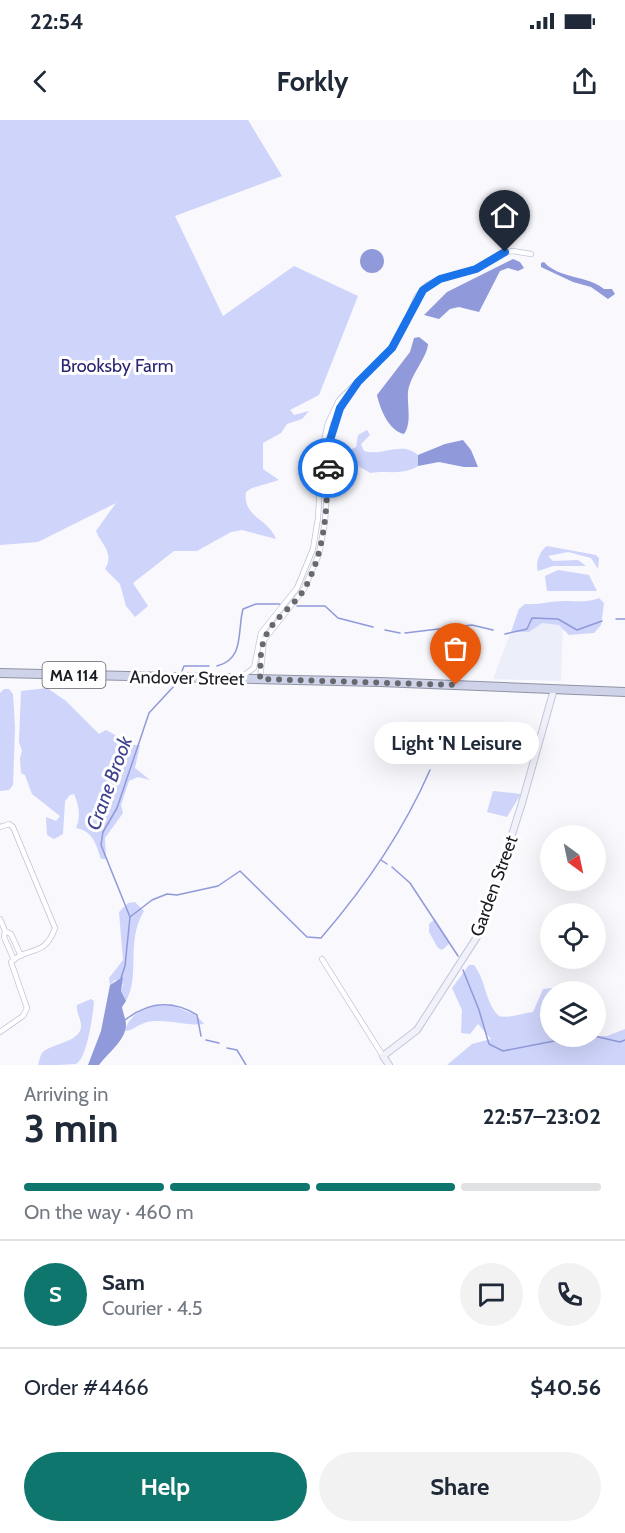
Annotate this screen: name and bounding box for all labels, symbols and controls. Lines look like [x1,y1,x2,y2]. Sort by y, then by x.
text: 22:54 [30,8,84,35]
icon: back [24,65,57,98]
text: Forkly [276,65,349,98]
icon: share [568,65,601,98]
pin [479,190,530,252]
icon: home [488,199,521,232]
park label: Brooksby Farm [61,355,173,377]
courier [298,438,358,498]
icon: car [312,452,345,485]
pin [430,623,481,685]
icon: bag [439,632,472,665]
road number: MA 114 [42,662,106,688]
street label: Andover Street [129,666,245,690]
callout: Light 'N Leisure [374,721,538,763]
text: Light 'N Leisure [391,731,522,755]
water label: Crane Brook [81,732,138,833]
north arrow [540,825,606,891]
map controls [540,825,606,1047]
street label: Garden Street [466,833,522,939]
button: locate [540,903,606,969]
button: layers [540,981,606,1047]
text: Arriving in [24,1082,108,1106]
text: 22:57–23:02 [483,1103,601,1130]
text: 3 min [24,1104,119,1152]
text: On the way · 460 m [24,1200,194,1224]
button: chat [460,1263,523,1326]
button: phone [538,1263,601,1326]
text: Sam [102,1269,145,1296]
text: S [49,1281,62,1308]
text: Courier · 4.5 [102,1296,203,1320]
text: Order #4466 [24,1374,149,1401]
text: $40.56 [530,1374,601,1401]
button: Help [24,1452,307,1521]
button: Share [319,1452,601,1521]

